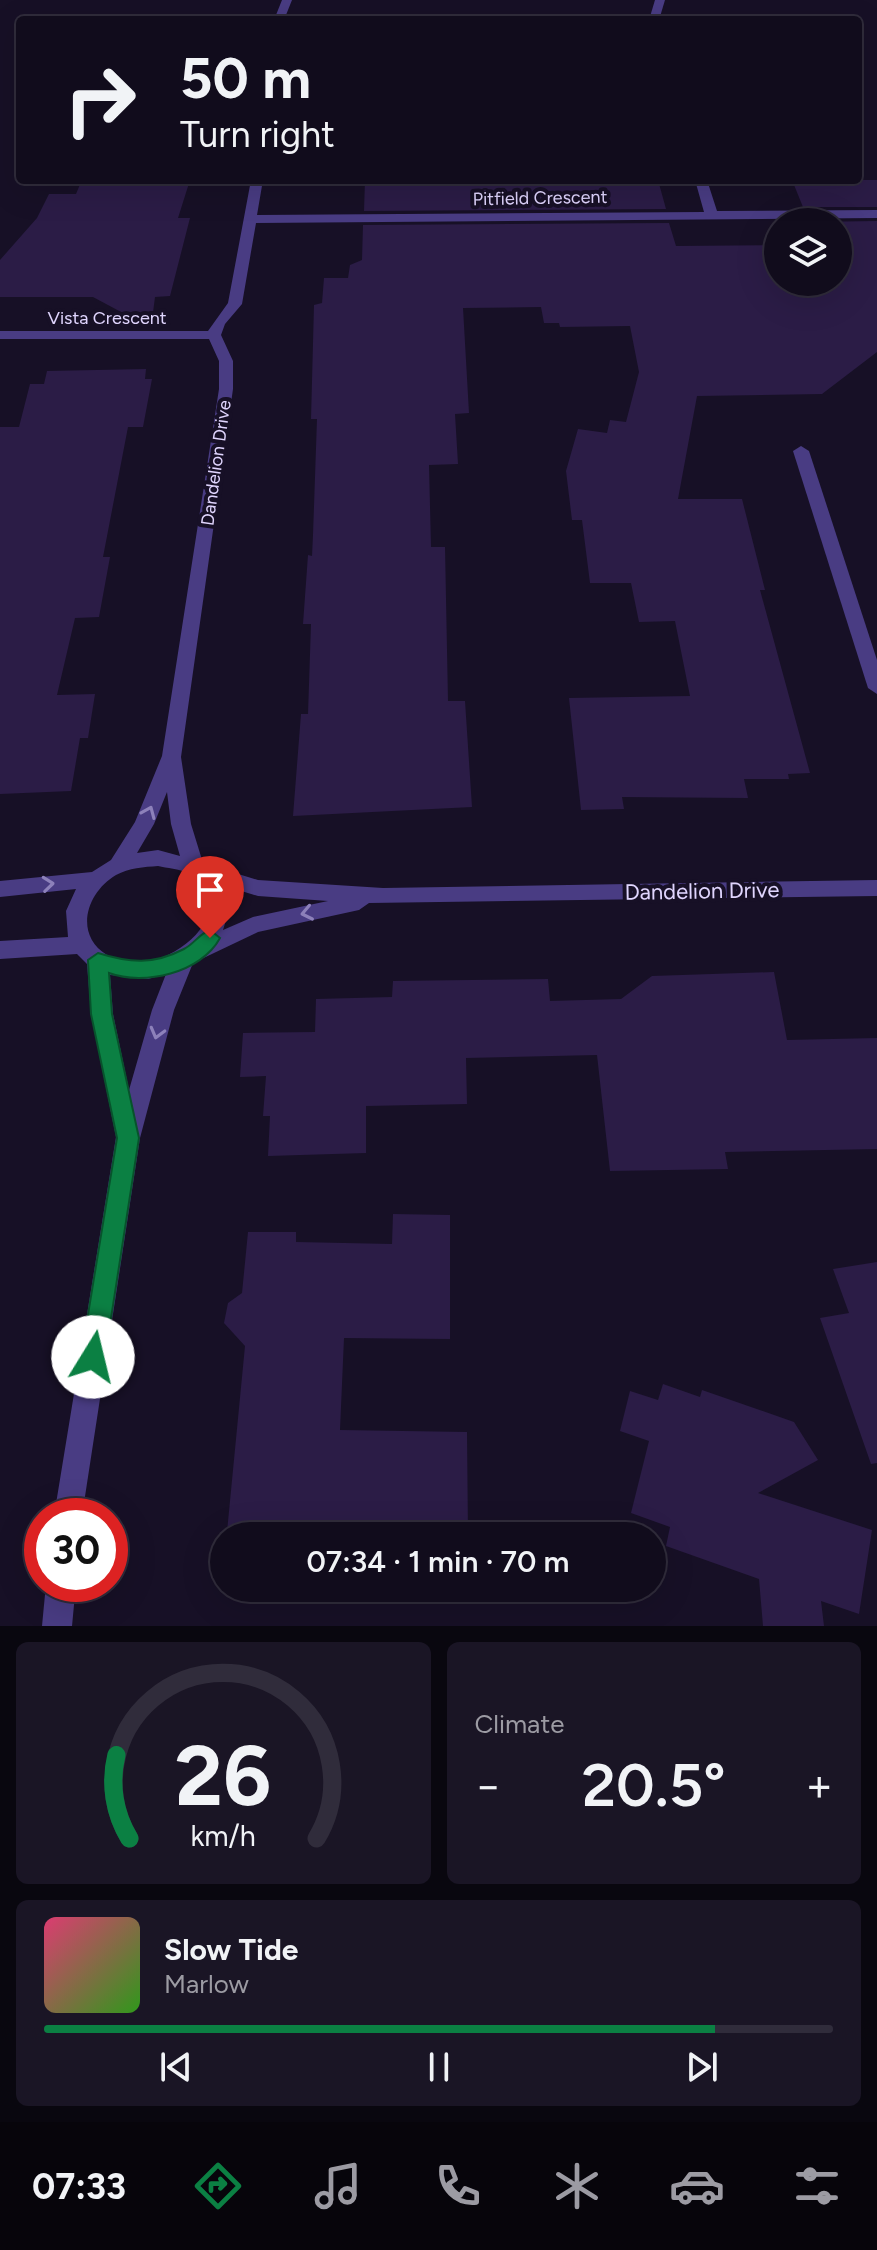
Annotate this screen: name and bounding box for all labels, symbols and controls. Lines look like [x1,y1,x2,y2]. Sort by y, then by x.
text: 50 m [180,45,311,112]
icon: right [48,48,152,152]
text: Turn right [180,113,335,156]
street label: Pitfield Crescent [472,186,608,210]
map controls [764,208,852,296]
button: layers [764,208,852,296]
street label: Vista Crescent [47,307,167,329]
street label: Dandelion Drive [196,399,236,527]
one-way arrow [140,806,156,820]
pin [176,856,244,938]
icon: arrive [188,868,232,912]
one-way arrow [42,876,55,893]
street label: Dandelion Drive [624,876,780,906]
one-way arrow [300,904,314,921]
one-way arrow [150,1026,166,1040]
position arrow [51,1315,135,1399]
speed limit sign: 30 [24,1498,128,1602]
text: 07:34 · 1 min · 70 m [306,1543,570,1580]
text: Climate [475,1708,564,1740]
text: 26 [175,1726,271,1826]
text: 20.5° [582,1749,726,1821]
text: − [475,1759,502,1812]
text: + [806,1759,833,1812]
text: km/h [191,1819,256,1853]
text: Slow Tide [164,1931,298,1968]
text: Marlow [164,1968,249,2000]
icon: previous [154,2045,198,2089]
icon: pause [417,2045,461,2089]
icon: next [680,2045,724,2089]
icon: directions [190,2158,246,2214]
icon: music [310,2158,366,2214]
icon: phone [430,2158,486,2214]
icon: climate [549,2158,605,2214]
icon: car [669,2158,725,2214]
icon: filters [789,2158,845,2214]
text: 07:33 [32,2165,126,2208]

